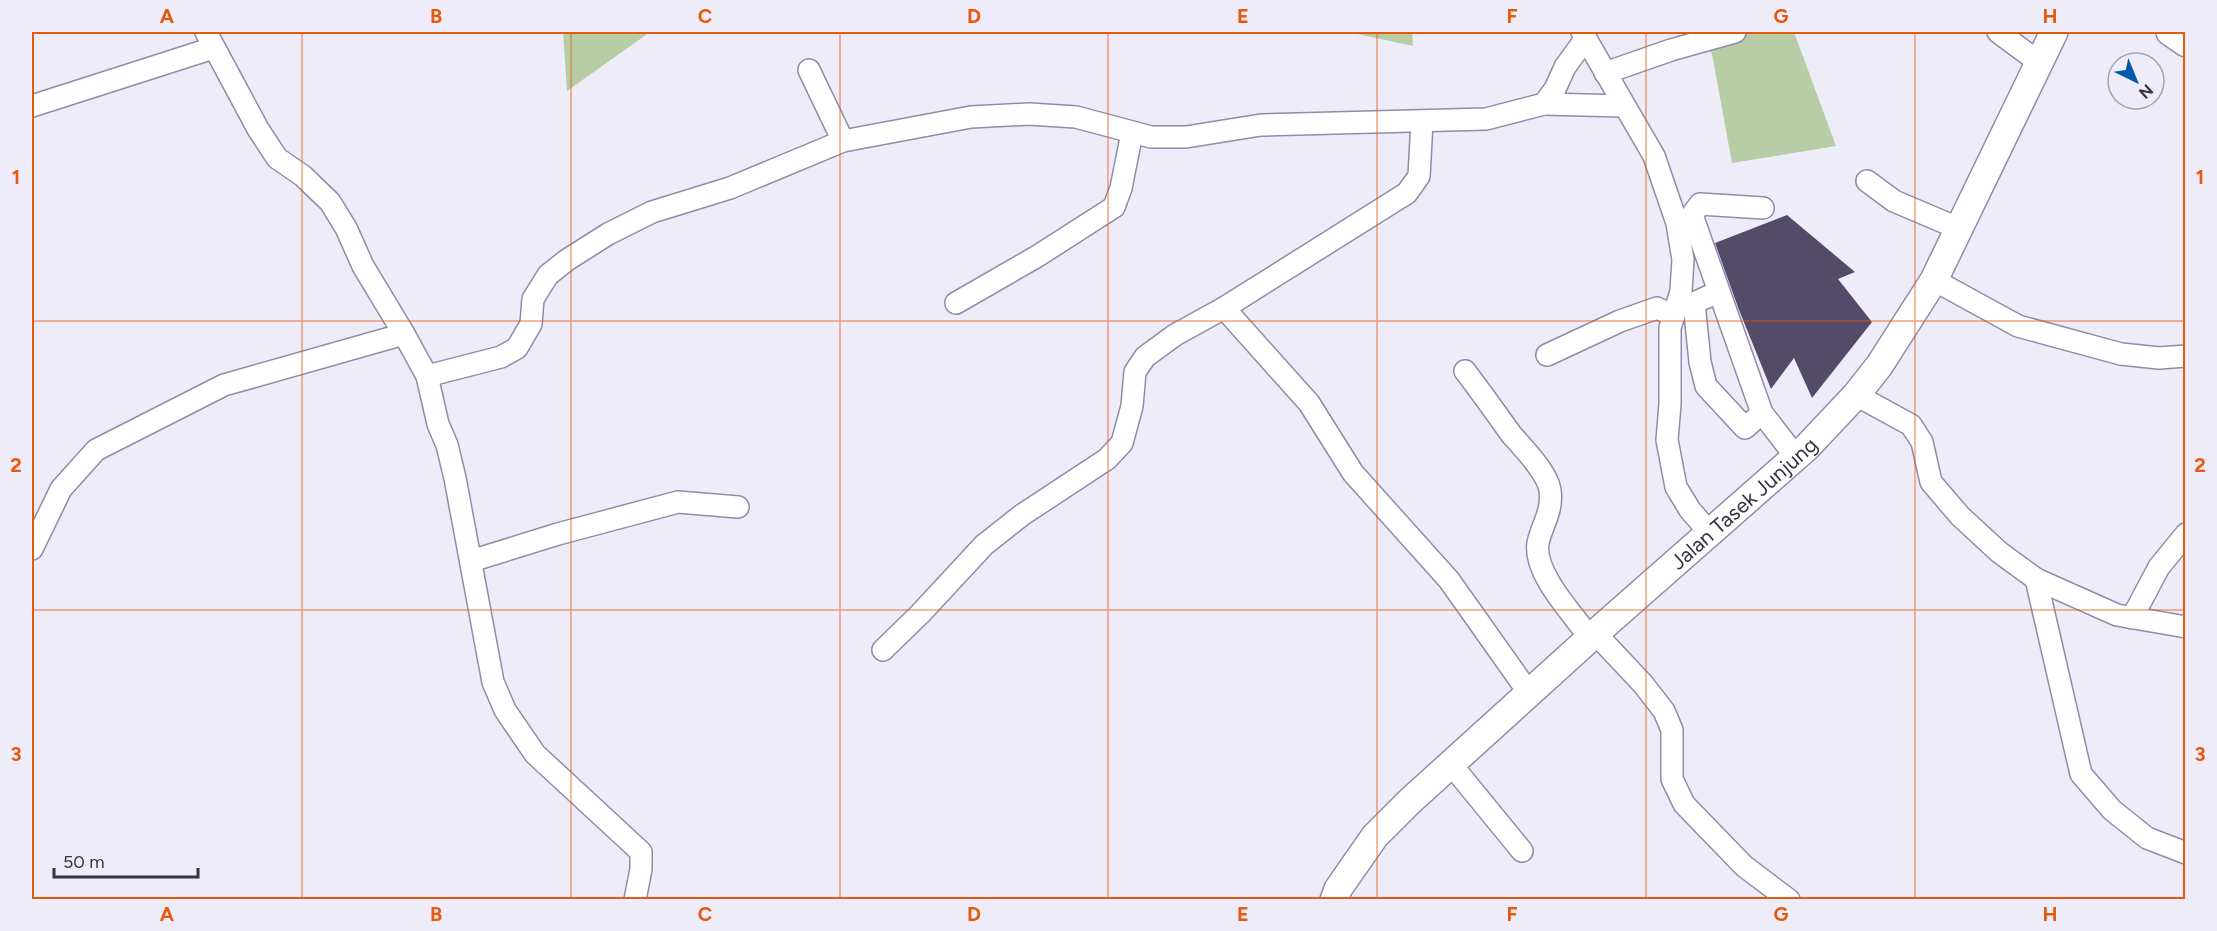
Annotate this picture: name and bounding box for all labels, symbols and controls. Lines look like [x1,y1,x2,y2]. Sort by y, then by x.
text: A [160,4,175,28]
text: B [430,4,442,28]
text: C [698,4,712,28]
text: D [967,4,981,28]
text: E [1237,4,1249,28]
text: F [1506,4,1518,28]
text: G [1774,4,1789,28]
text: H [2043,4,2058,28]
north arrow [2106,51,2166,111]
text: N [2135,80,2157,103]
text: 1 [12,165,20,189]
text: 1 [2196,165,2204,189]
street label: Jalan Tasek Junjung [1665,432,1822,574]
text: 2 [10,453,22,477]
text: 2 [2194,453,2206,477]
text: 3 [10,742,22,766]
text: 3 [2194,742,2206,766]
scale bar [54,841,198,879]
text: 50 m [63,851,105,873]
text: A [160,902,175,926]
text: B [430,902,442,926]
text: C [698,902,712,926]
text: D [967,902,981,926]
text: E [1237,902,1249,926]
text: F [1506,902,1518,926]
text: G [1774,902,1789,926]
text: H [2043,902,2058,926]

